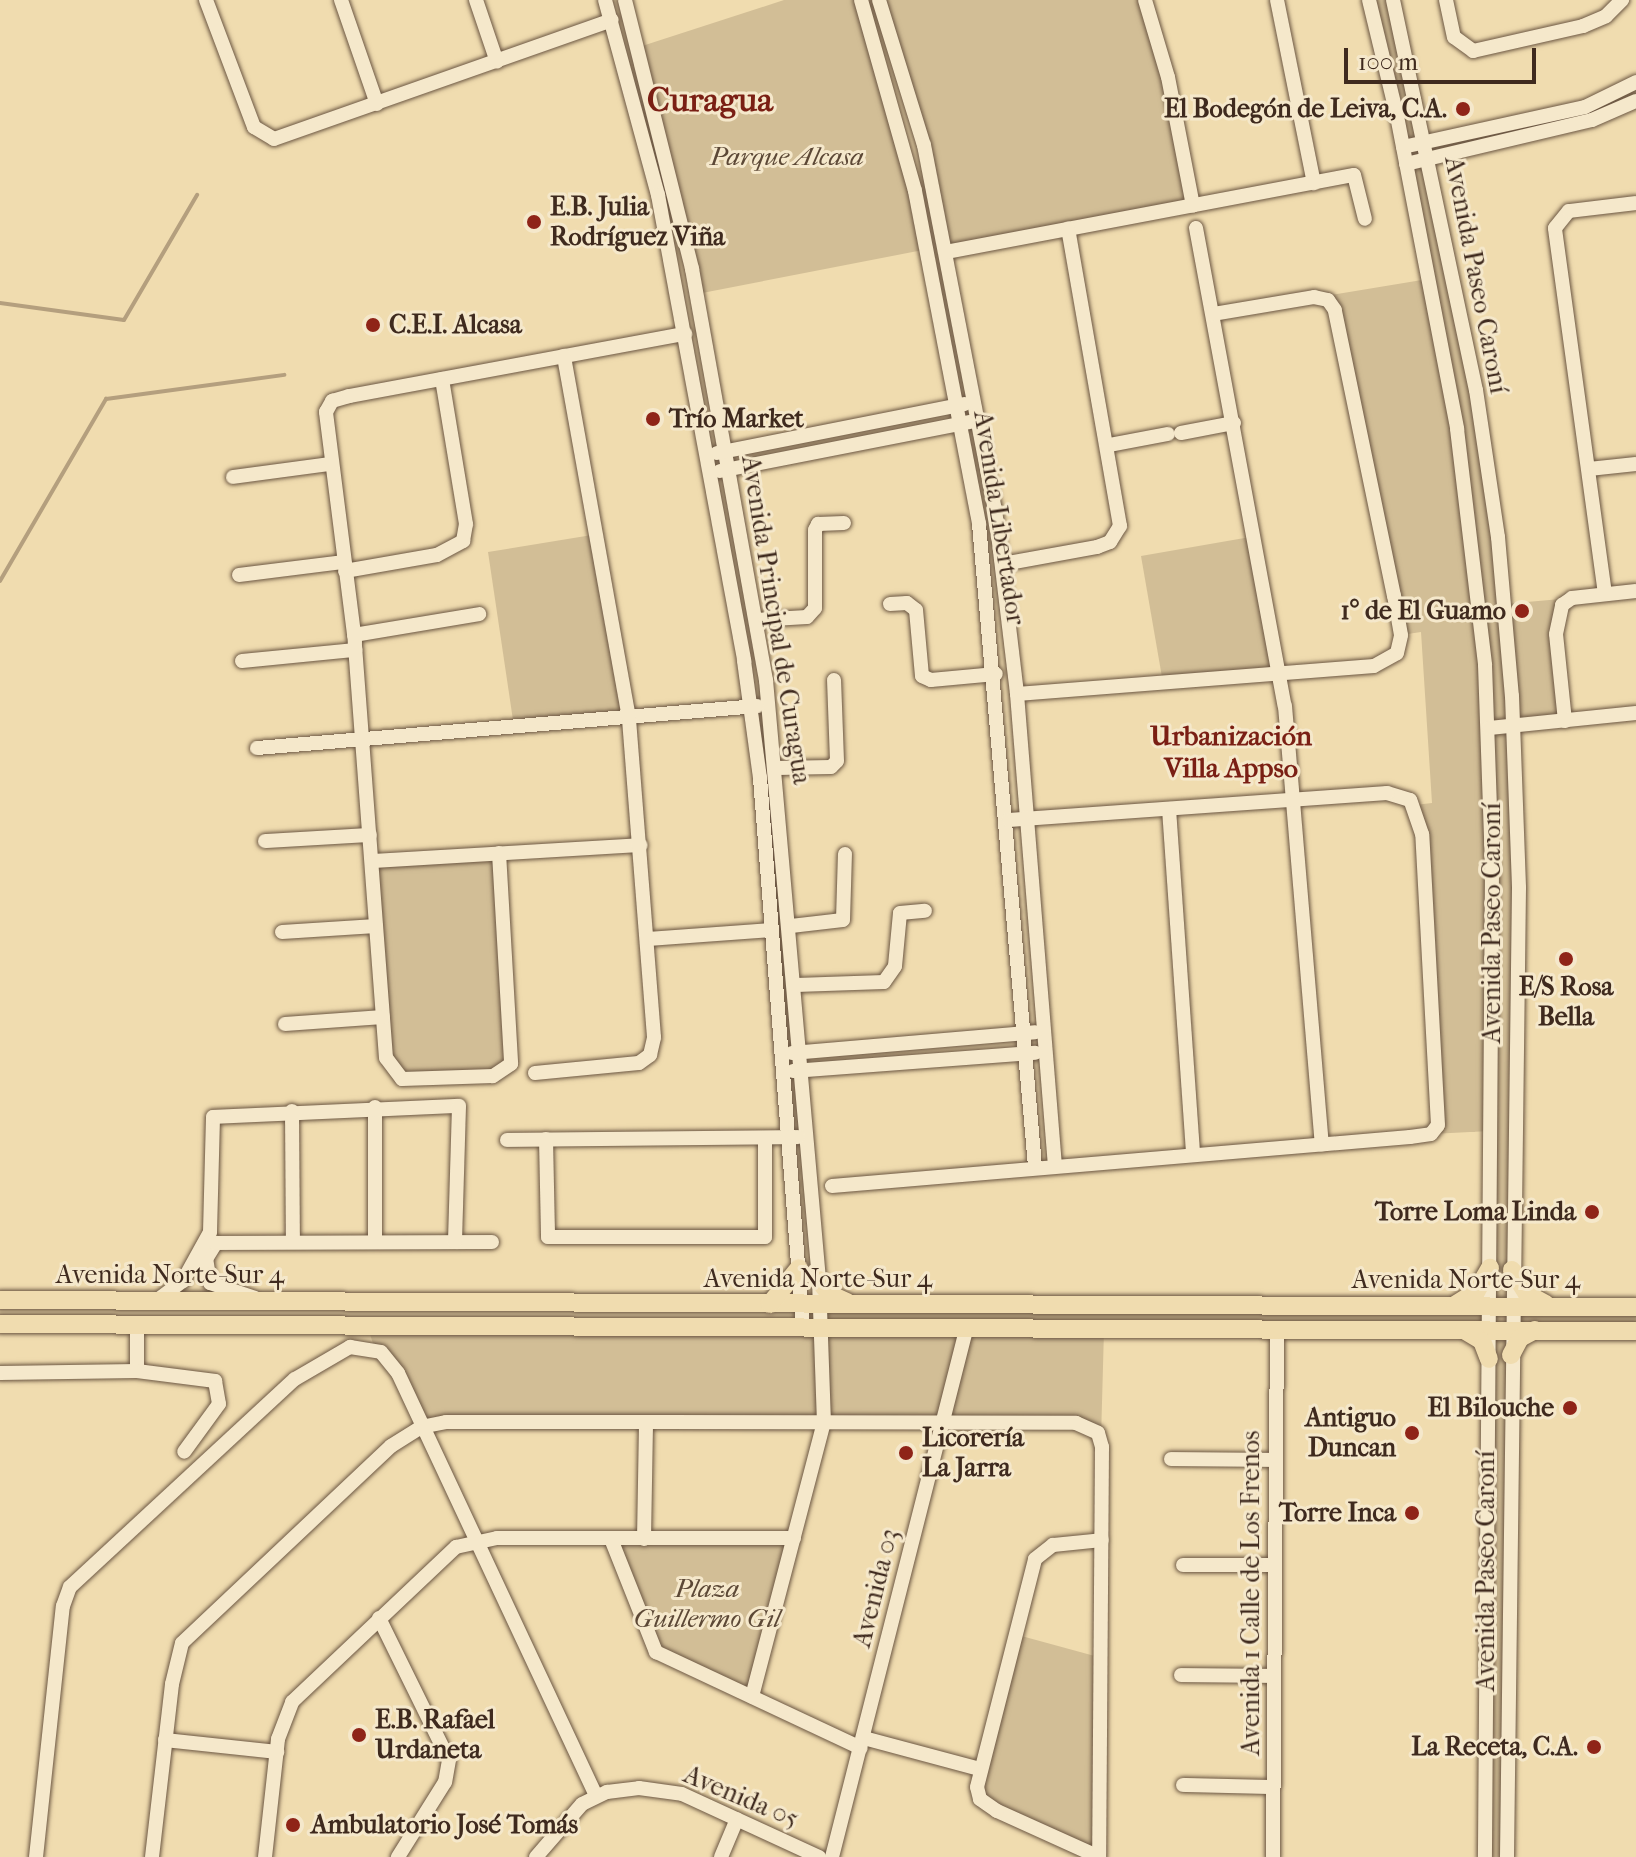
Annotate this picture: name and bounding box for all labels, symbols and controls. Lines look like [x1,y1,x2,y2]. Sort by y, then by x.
scale bar [1348,32,1540,82]
text: 100 m [1358,48,1418,76]
district label: Curagua [647,81,773,121]
place label: El Bodegón de Leiva, C.A. [1164,93,1447,125]
marker: El Bodegón de Leiva, C.A. [1454,100,1472,118]
park label: Parque Alcasa [710,141,864,173]
street label: Avenida Paseo Caroní [1438,154,1514,396]
place label: E.B. Julia Rodríguez Viña [550,191,725,252]
marker: E.B. Julia Rodríguez Viña [525,213,543,231]
place label: C.E.I. Alcasa [389,309,522,341]
marker: C.E.I. Alcasa [364,316,382,334]
place label: Trío Market [669,403,804,435]
street label: Avenida Libertador [967,409,1031,627]
marker: Trío Market [644,410,662,428]
street label: Avenida Principal de Curagua [735,453,817,787]
place label: 1° de El Guamo [1341,595,1506,627]
marker: 1° de El Guamo [1513,602,1531,620]
district label: Urbanización Villa Appso [1150,719,1312,785]
street label: Avenida Paseo Caroní [1476,803,1508,1043]
marker: E/S Rosa Bella [1557,950,1575,968]
place label: E/S Rosa Bella [1519,971,1613,1032]
place label: Torre Loma Linda [1375,1196,1576,1228]
marker: Torre Loma Linda [1583,1203,1601,1221]
street label: Avenida Norte-Sur 4 [56,1259,284,1291]
street label: Avenida Norte-Sur 4 [704,1263,932,1295]
street label: Avenida Norte-Sur 4 [1352,1264,1580,1296]
place label: El Bilouche [1428,1392,1554,1424]
marker: El Bilouche [1561,1399,1579,1417]
place label: Antiguo Duncan [1305,1402,1396,1464]
place label: Licorería La Jarra [922,1422,1024,1484]
marker: Antiguo Duncan [1403,1424,1421,1442]
street label: Avenida 1 Calle de Los Frenos [1235,1430,1267,1756]
marker: Licorería La Jarra [897,1444,915,1462]
street label: Avenida Paseo Caroní [1470,1451,1502,1691]
place label: Torre Inca [1279,1497,1396,1529]
marker: Torre Inca [1403,1504,1421,1522]
street label: Avenida 03 [846,1526,906,1650]
park label: Plaza Guillermo Gil [634,1573,780,1634]
place label: E.B. Rafael Urdaneta [375,1704,495,1766]
marker: E.B. Rafael Urdaneta [350,1726,368,1744]
place label: La Receta, C.A. [1411,1731,1578,1763]
marker: La Receta, C.A. [1585,1738,1603,1756]
street label: Avenida 05 [679,1759,803,1835]
place label: Ambulatorio José Tomás [311,1809,578,1841]
marker: Ambulatorio José Tomás [282,1814,304,1836]

